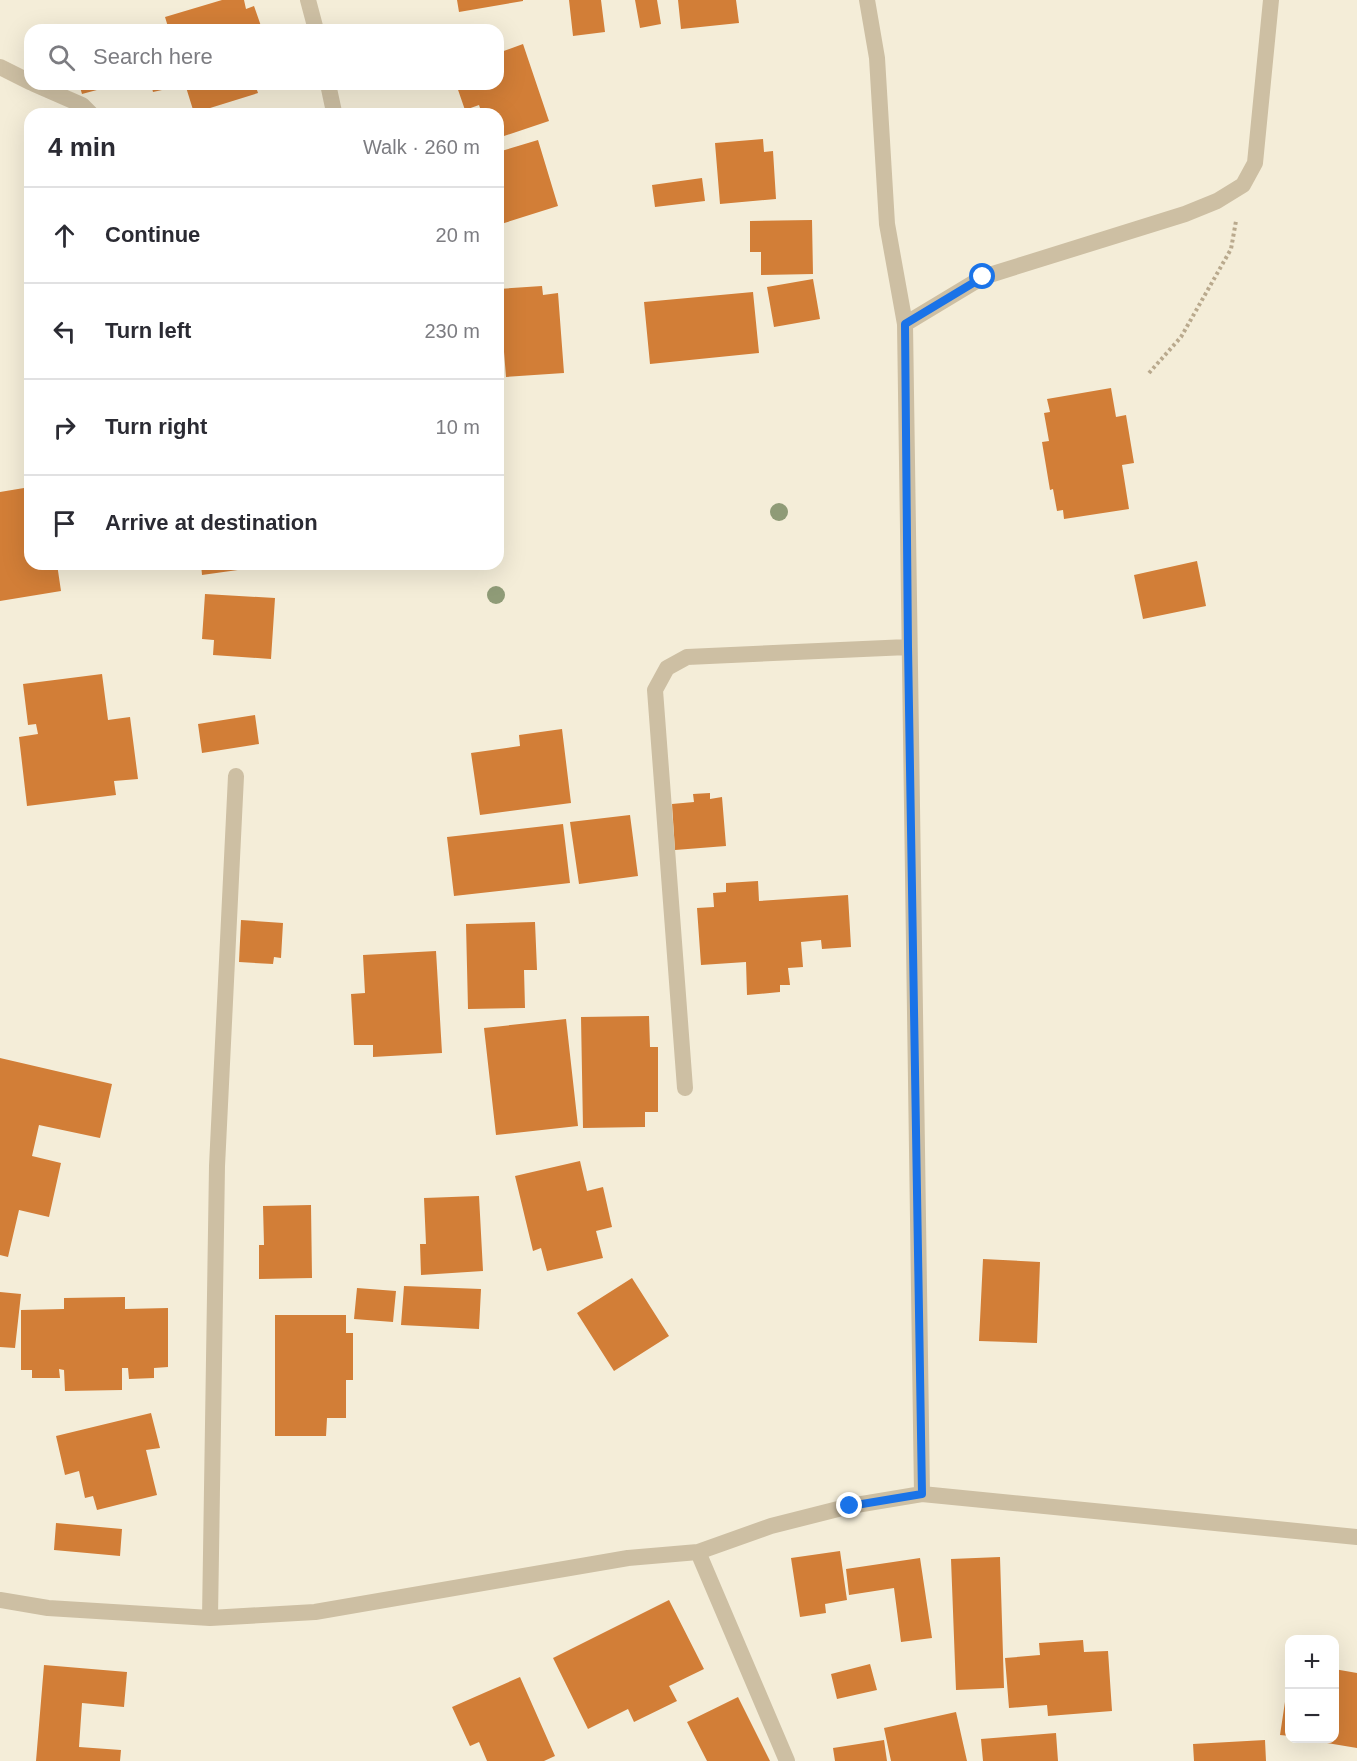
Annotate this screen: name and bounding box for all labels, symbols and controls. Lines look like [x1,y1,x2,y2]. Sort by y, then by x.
search box [24,24,504,90]
icon: search [45,41,78,74]
text: Search here [93,44,213,69]
text: 4 min [48,132,116,162]
text: Walk · 260 m [363,136,480,158]
icon: ahead [48,219,81,252]
text: Continue [105,222,200,247]
text: 20 m [436,224,480,246]
route start [969,263,995,289]
icon: left [48,315,81,348]
text: Turn left [105,318,191,343]
text: 230 m [424,320,480,342]
icon: right [48,411,81,444]
text: Turn right [105,414,207,439]
text: 10 m [436,416,480,438]
icon: arrive [48,507,81,540]
text: Arrive at destination [105,510,318,535]
route end [836,1492,862,1518]
map controls [1285,1635,1339,1743]
button: + [1285,1635,1339,1689]
button: − [1285,1689,1339,1743]

